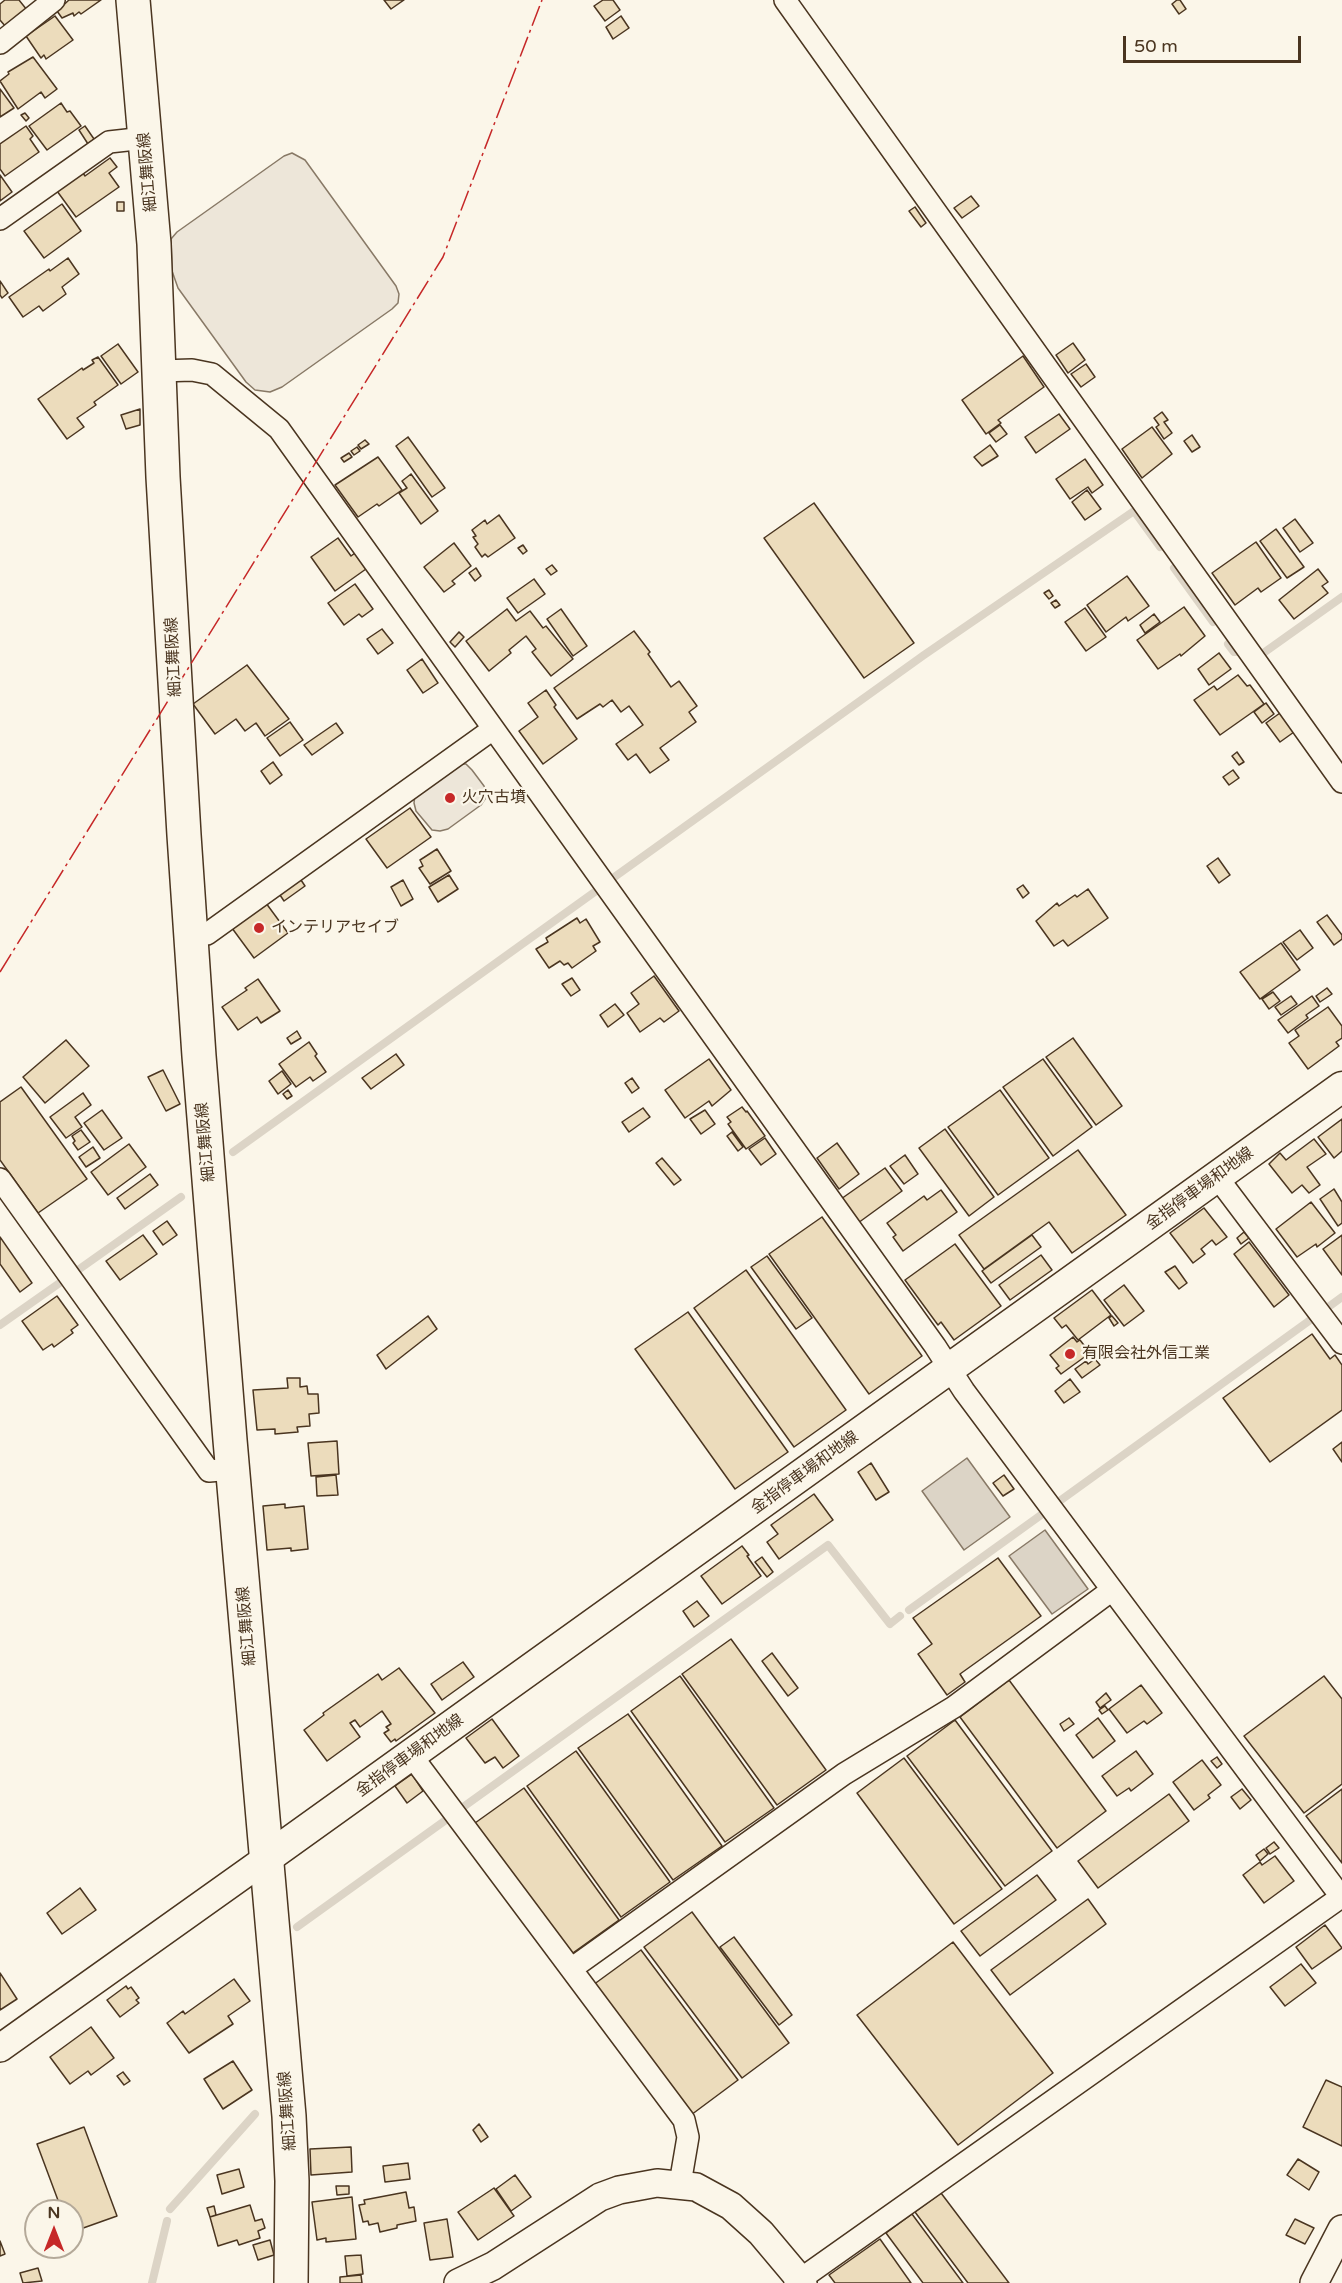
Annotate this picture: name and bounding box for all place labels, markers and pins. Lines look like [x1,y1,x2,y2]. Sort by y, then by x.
place label: 火穴古墳 [462,788,526,808]
marker: 火穴古墳 [443,791,457,805]
place label: インテリアセイブ [271,918,399,938]
marker: インテリアセイブ [252,921,266,935]
place label: 有限会社外信工業 [1082,1344,1210,1364]
marker: 有限会社外信工業 [1063,1347,1077,1361]

